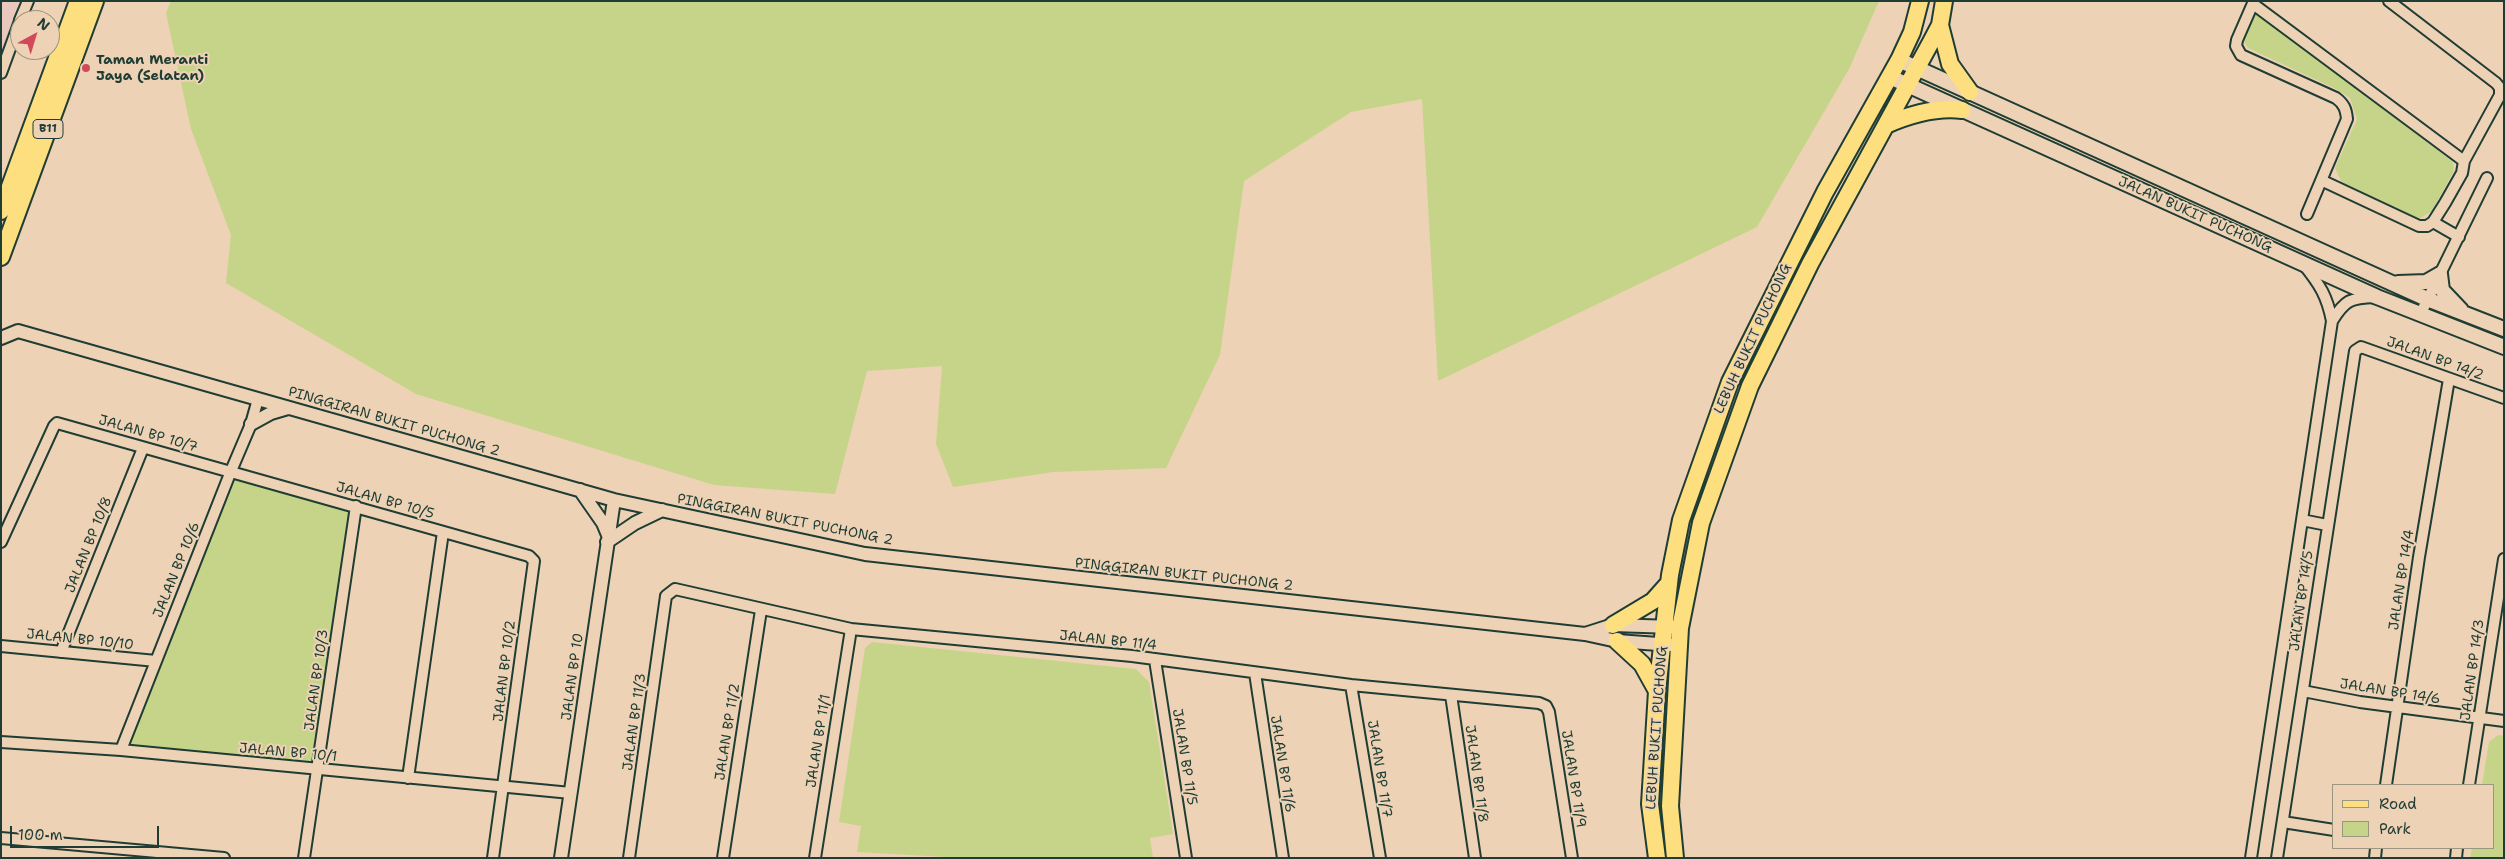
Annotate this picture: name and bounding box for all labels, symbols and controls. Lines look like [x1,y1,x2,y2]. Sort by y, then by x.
north arrow [10,10,60,60]
text: N [34,14,54,35]
place label: Taman Meranti Jaya (Selatan) [96,52,208,84]
marker: Taman Meranti Jaya (Selatan) [80,62,92,74]
road number: B11 [33,120,63,138]
street label: JALAN BUKIT PUCHONG [2115,173,2275,257]
street label: LEBUH BUKIT PUCHONG [1711,261,1795,417]
street label: JALAN BP 14/2 [2384,334,2486,384]
street label: PINGGIRAN BUKIT PUCHONG 2 [286,384,502,460]
street label: JALAN BP 10/7 [96,412,200,456]
street label: JALAN BP 10/5 [334,479,436,523]
street label: PINGGIRAN BUKIT PUCHONG 2 [676,491,894,549]
street label: JALAN BP 10/8 [62,494,116,596]
street label: JALAN BP 10/6 [150,520,204,620]
street label: JALAN BP 14/4 [2386,528,2418,632]
street label: JALAN BP 14/5 [2287,550,2317,652]
street label: PINGGIRAN BUKIT PUCHONG 2 [1074,555,1294,595]
street label: JALAN BP 14/3 [2458,618,2488,722]
street label: JALAN BP 10/2 [490,619,520,723]
street label: JALAN BP 10/10 [25,626,135,654]
street label: JALAN BP 10/3 [302,628,332,732]
street label: JALAN BP 11/4 [1059,628,1157,654]
street label: JALAN BP 10 [559,632,587,722]
street label: LEBUH BUKIT PUCHONG [1643,646,1671,810]
street label: JALAN BP 11/3 [620,672,650,772]
street label: JALAN BP 14/6 [2338,676,2442,708]
street label: JALAN BP 11/2 [712,682,744,782]
street label: JALAN BP 11/1 [803,693,835,789]
street label: JALAN BP 11/5 [1168,708,1200,806]
street label: JALAN BP 11/6 [1266,714,1298,814]
street label: JALAN BP 11/7 [1363,719,1395,819]
street label: JALAN BP 11/8 [1461,724,1491,824]
street label: JALAN BP 11/9 [1557,729,1589,829]
street label: JALAN BP 10/1 [238,740,338,766]
legend [2332,784,2495,849]
text: Road [2379,794,2417,814]
scale bar [12,816,161,848]
text: Park [2379,819,2411,839]
text: 100 m [18,825,63,845]

